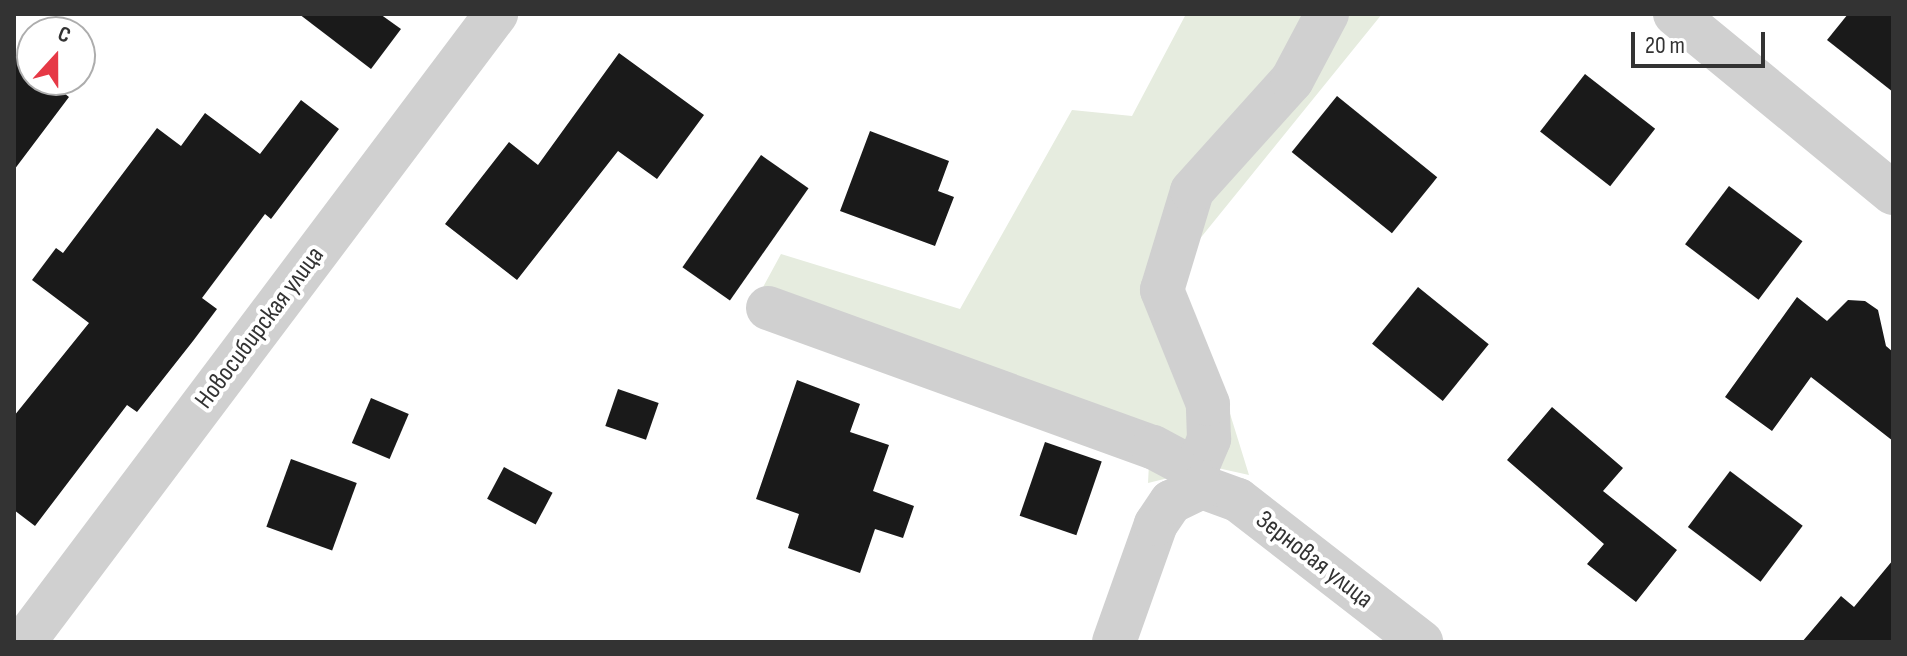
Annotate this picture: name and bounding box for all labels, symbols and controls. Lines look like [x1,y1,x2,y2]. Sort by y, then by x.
north arrow [16,16,96,96]
scale bar [1635,16,1769,66]
text: С [54,20,74,50]
text: 20 m [1645,31,1685,60]
street label: Новосибирская улица [189,241,331,415]
street label: Зерновая улица [1249,505,1379,615]

